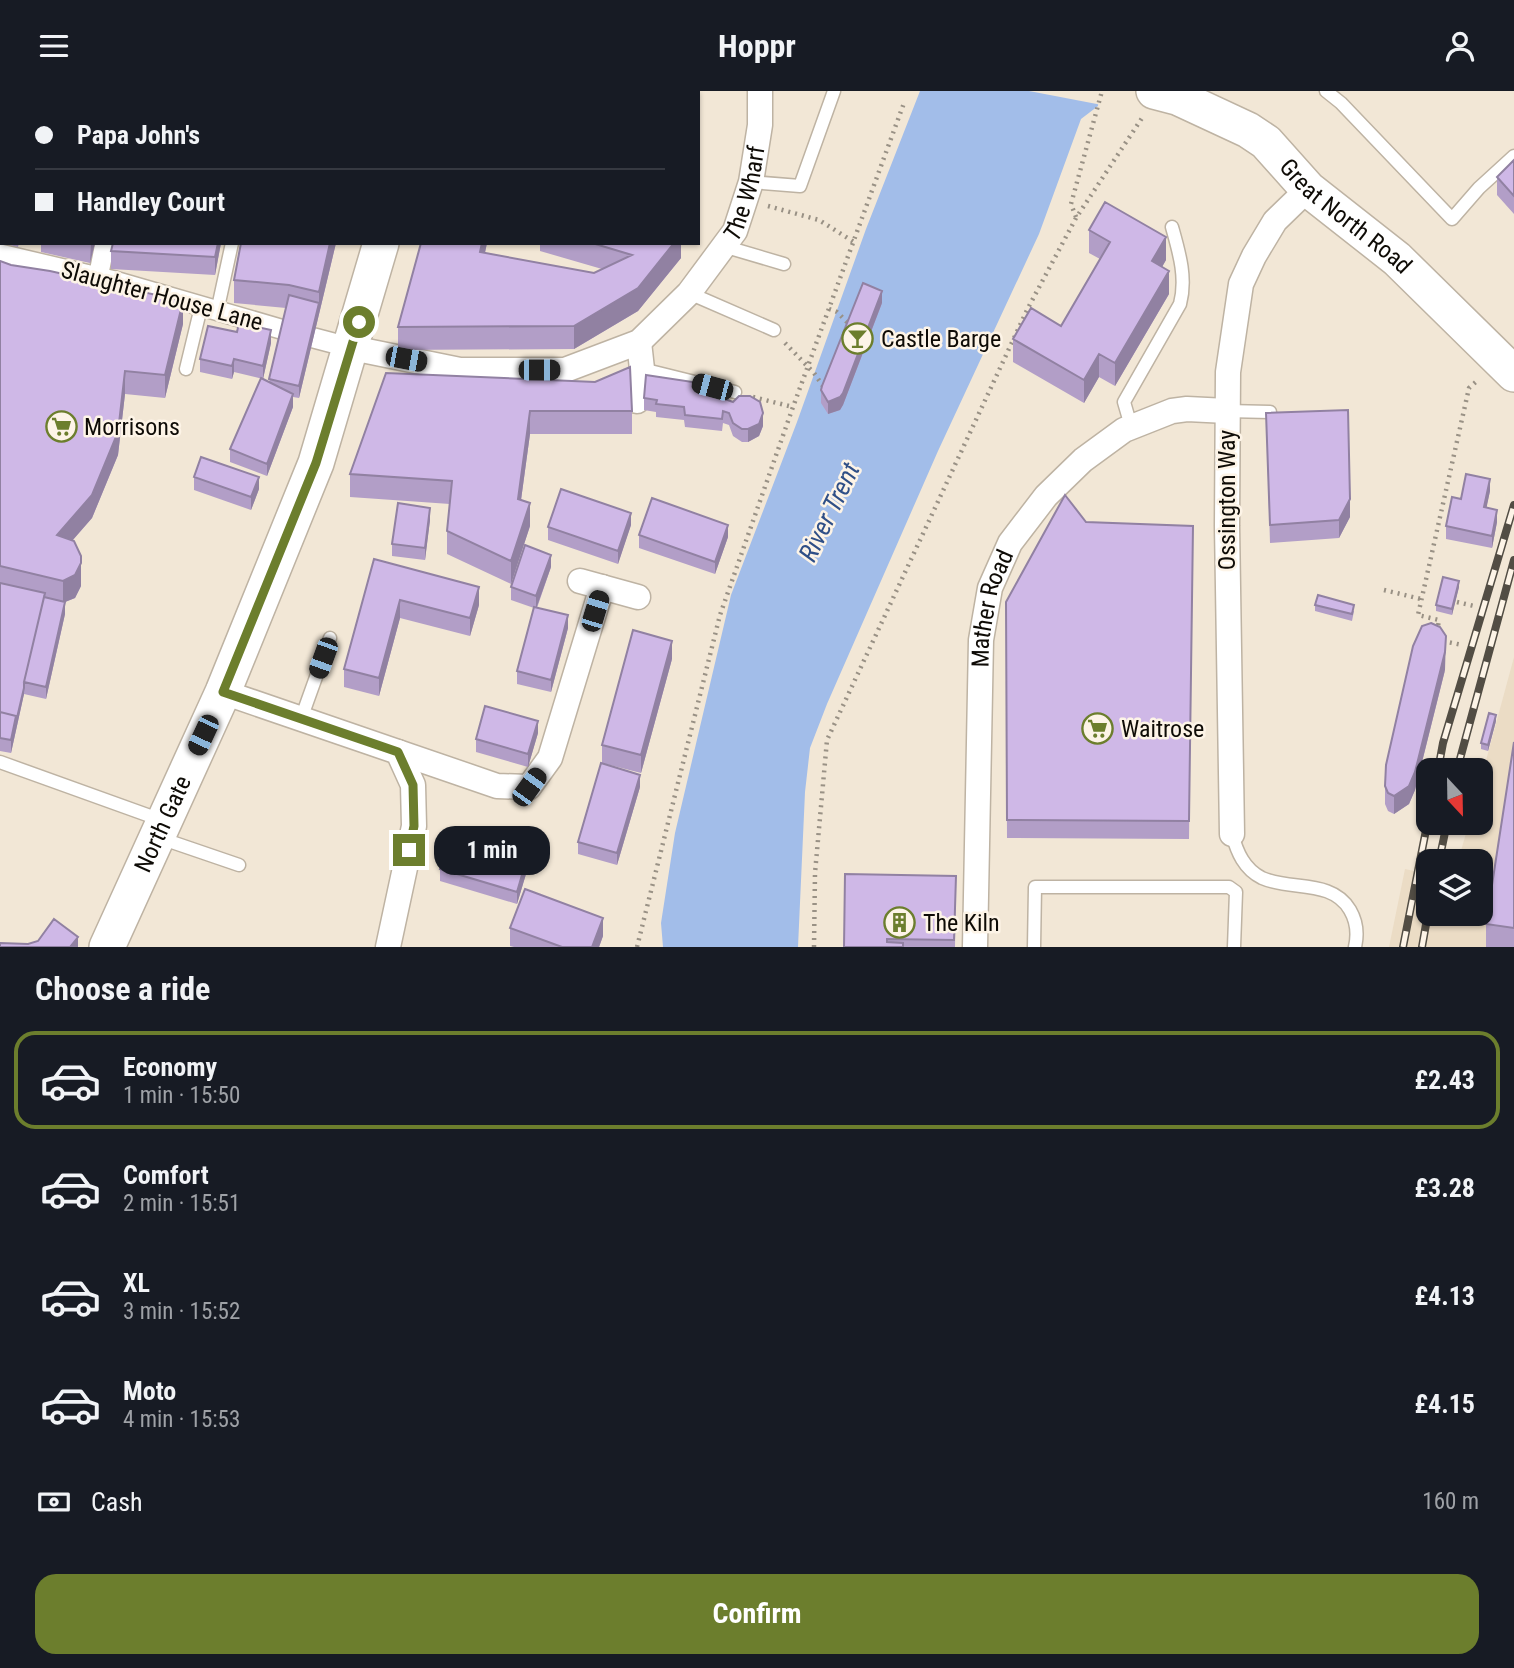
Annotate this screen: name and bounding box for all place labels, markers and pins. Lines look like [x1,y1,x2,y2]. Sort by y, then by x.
bar icon: Castle Barge [841,322,875,356]
place label: Castle Barge [881,325,1001,353]
supermarket icon: Morrisons [44,410,78,444]
place label: Morrisons [84,413,180,441]
supermarket icon: Waitrose [1081,712,1115,746]
place label: Waitrose [1121,715,1204,743]
building icon: The Kiln [883,906,917,940]
place label: The Kiln [923,909,1000,937]

